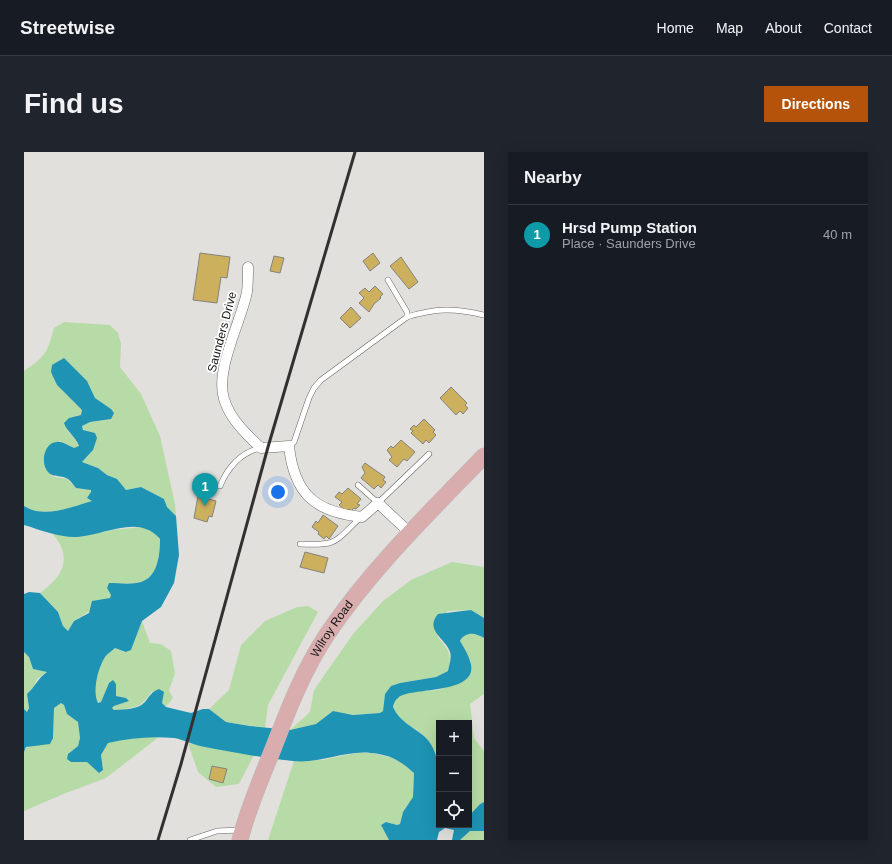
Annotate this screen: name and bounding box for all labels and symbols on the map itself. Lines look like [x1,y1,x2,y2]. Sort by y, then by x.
street label: Saunders Drive [205,290,240,374]
pin: 1 [192,473,218,506]
your location [268,482,288,502]
street label: Wilroy Road [308,598,356,660]

